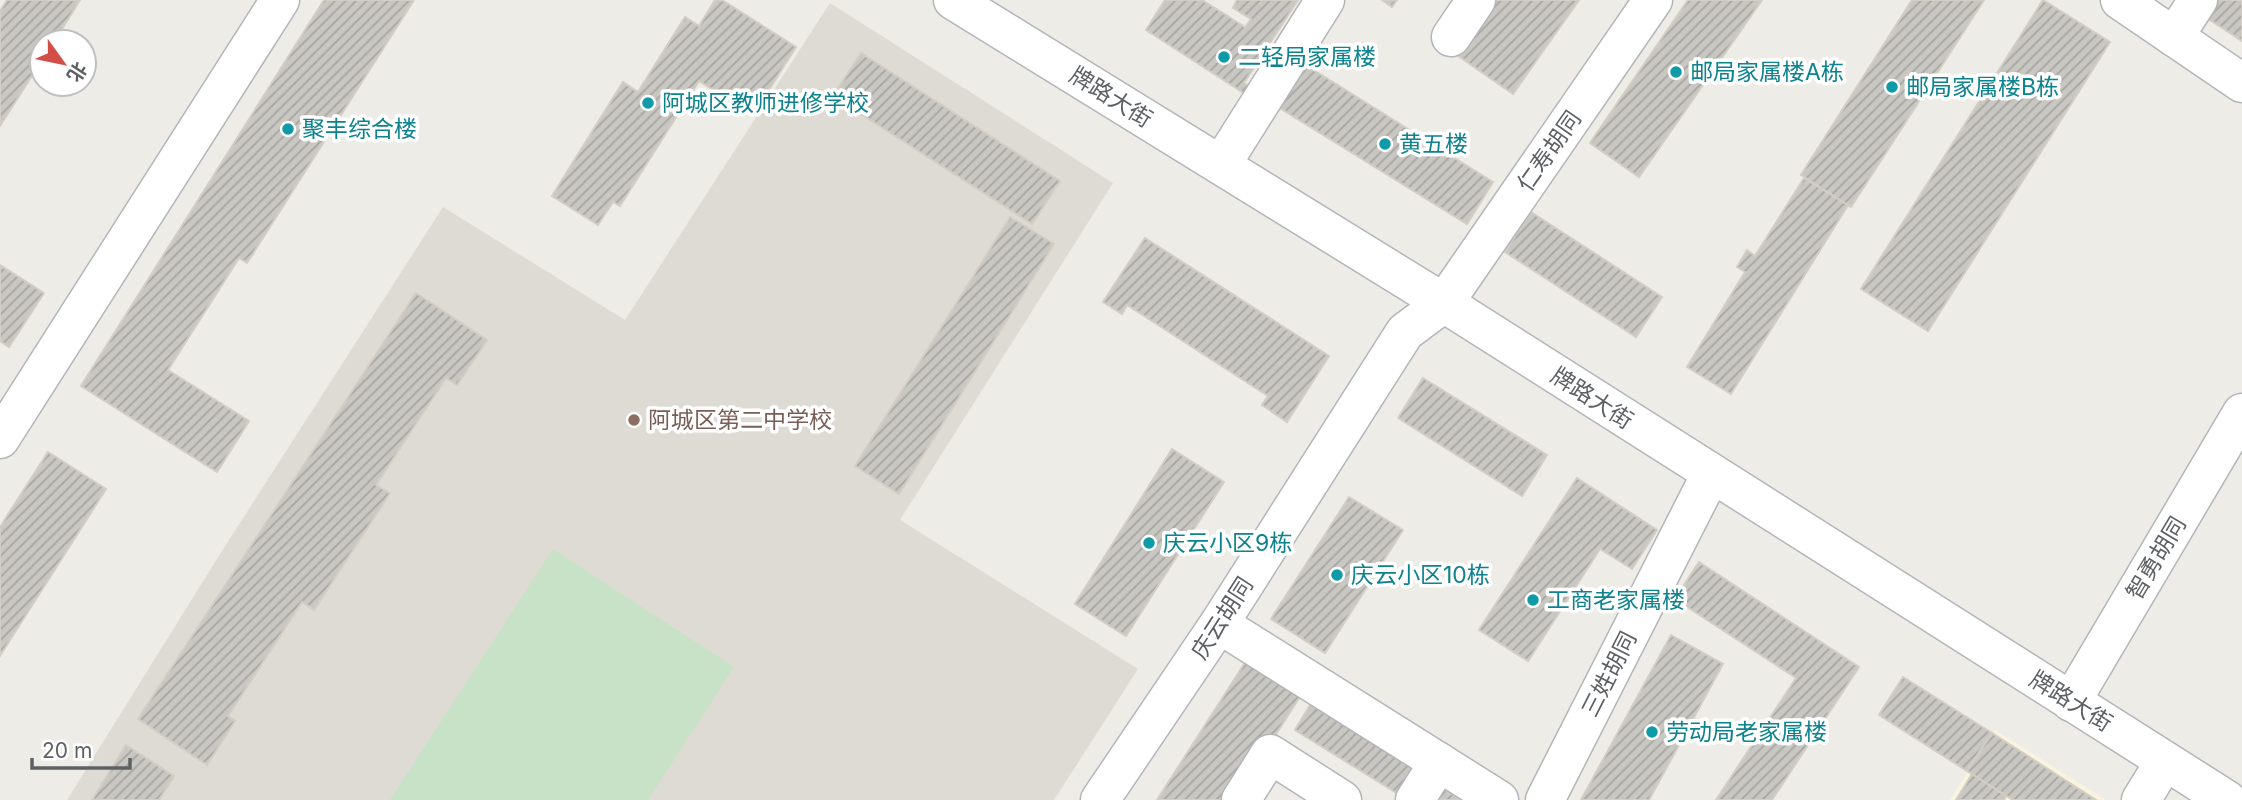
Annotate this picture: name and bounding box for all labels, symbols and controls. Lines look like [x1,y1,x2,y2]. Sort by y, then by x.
north arrow [28,28,98,98]
place label: 二轻局家属楼 [1238,43,1376,71]
marker: 二轻局家属楼 [1216,49,1232,65]
text: 北 [62,58,92,86]
place label: 邮局家属楼A栋 [1690,58,1844,86]
street label: 牌路大街 [1065,61,1157,133]
marker: 邮局家属楼A栋 [1668,64,1684,80]
place label: 邮局家属楼B栋 [1906,73,2059,101]
marker: 邮局家属楼B栋 [1884,79,1900,95]
place label: 阿城区教师进修学校 [662,89,869,117]
marker: 阿城区教师进修学校 [640,95,656,111]
street label: 仁寿胡同 [1511,105,1587,197]
place label: 聚丰综合楼 [302,115,417,143]
marker: 聚丰综合楼 [280,121,296,137]
place label: 黄五楼 [1399,130,1468,158]
marker: 黄五楼 [1377,136,1393,152]
street label: 牌路大街 [1546,361,1638,435]
place label: 阿城区第二中学校 [648,406,832,434]
marker: 阿城区第二中学校 [626,412,642,428]
street label: 智勇胡同 [2120,511,2192,605]
place label: 庆云小区9栋 [1163,529,1292,557]
marker: 庆云小区9栋 [1141,535,1157,551]
place label: 庆云小区10栋 [1351,561,1490,589]
marker: 庆云小区10栋 [1329,567,1345,583]
street label: 庆云胡同 [1185,572,1259,664]
place label: 工商老家属楼 [1547,586,1685,614]
marker: 工商老家属楼 [1525,592,1541,608]
street label: 三姓胡同 [1576,627,1642,721]
street label: 牌路大街 [2025,665,2117,737]
place label: 劳动局老家属楼 [1666,718,1827,746]
marker: 劳动局老家属楼 [1644,724,1660,740]
scale bar [32,726,130,770]
text: 20 m [42,738,92,763]

